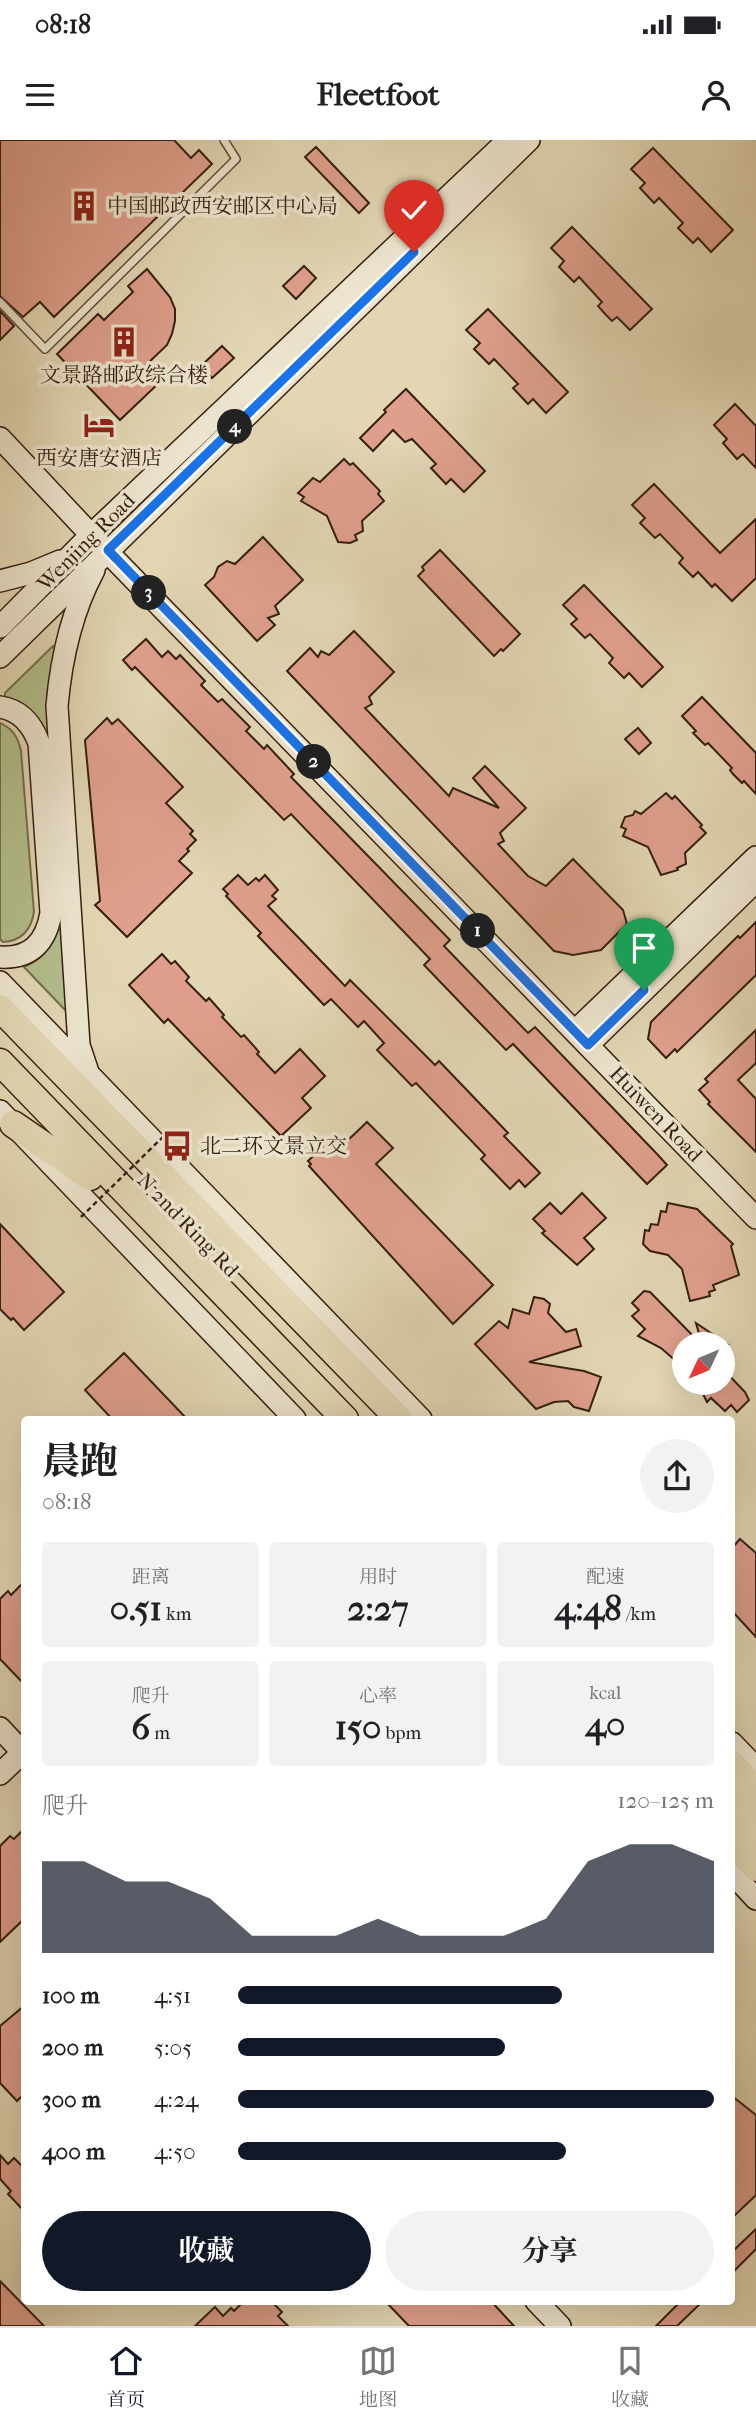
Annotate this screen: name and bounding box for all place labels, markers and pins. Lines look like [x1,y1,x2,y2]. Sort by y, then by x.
pin [384,180,444,252]
building icon: 中国邮政西安邮区中心局 [67,189,101,223]
place label: 中国邮政西安邮区中心局 [107,194,338,218]
building icon: 文景路邮政综合楼 [107,325,141,359]
place label: 文景路邮政综合楼 [40,363,208,387]
hotel icon: 西安唐安酒店 [82,408,116,442]
pin: 4 [218,410,252,444]
place label: 西安唐安酒店 [36,446,162,470]
pin: 3 [132,575,166,610]
pin: 2 [296,744,332,780]
pin: 1 [461,914,496,948]
pin [614,918,674,990]
bus stop icon: 北二环文景立交 [160,1129,194,1163]
place label: 北二环文景立交 [200,1134,347,1158]

